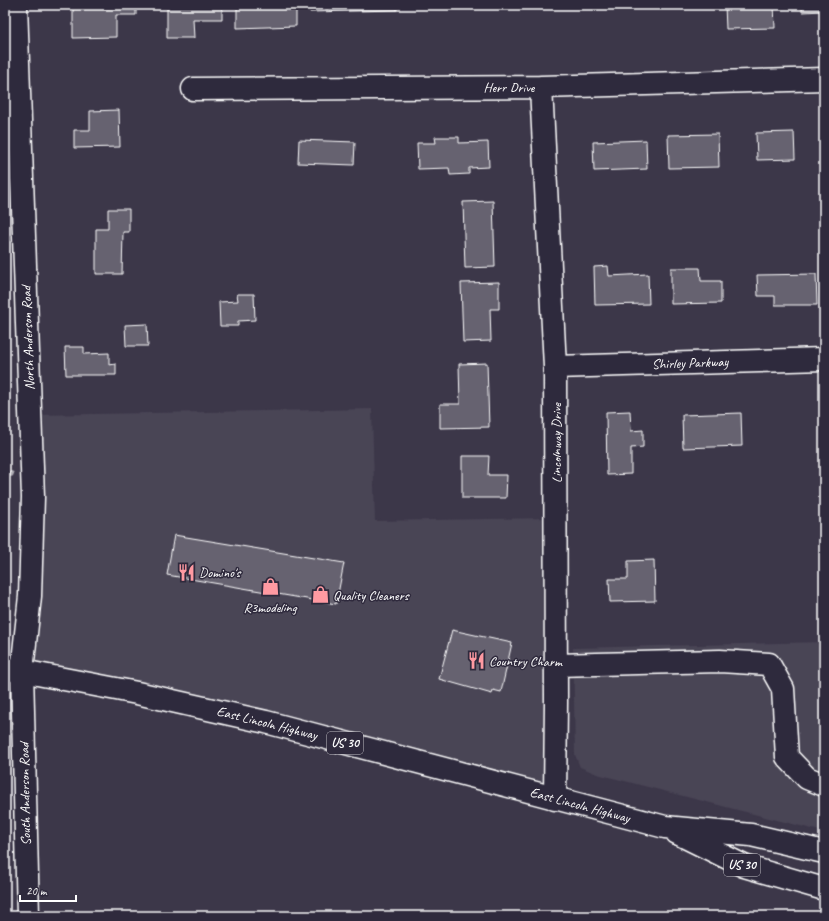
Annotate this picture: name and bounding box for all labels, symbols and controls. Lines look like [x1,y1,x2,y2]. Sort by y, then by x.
street label: Herr Drive [484,79,536,96]
street label: North Anderson Road [18,283,38,390]
street label: Shirley Parkway [652,353,730,373]
street label: Lincolnway Drive [548,402,565,483]
restaurant icon: Domino's [176,562,196,582]
place label: Domino's [199,564,242,581]
shop icon: R3modeling [260,577,280,597]
shop icon: Quality Cleaners [310,585,330,605]
place label: Quality Cleaners [333,587,410,604]
place label: R3modeling [243,599,298,616]
restaurant icon: Country Charm [466,651,486,671]
place label: Country Charm [489,653,563,670]
street label: East Lincoln Highway [215,702,320,744]
road number: US 30 [327,732,363,754]
street label: South Anderson Road [16,740,34,846]
street label: East Lincoln Highway [528,783,633,827]
road number: US 30 [724,854,760,876]
scale bar [20,877,76,903]
text: 20 m [26,883,48,899]

